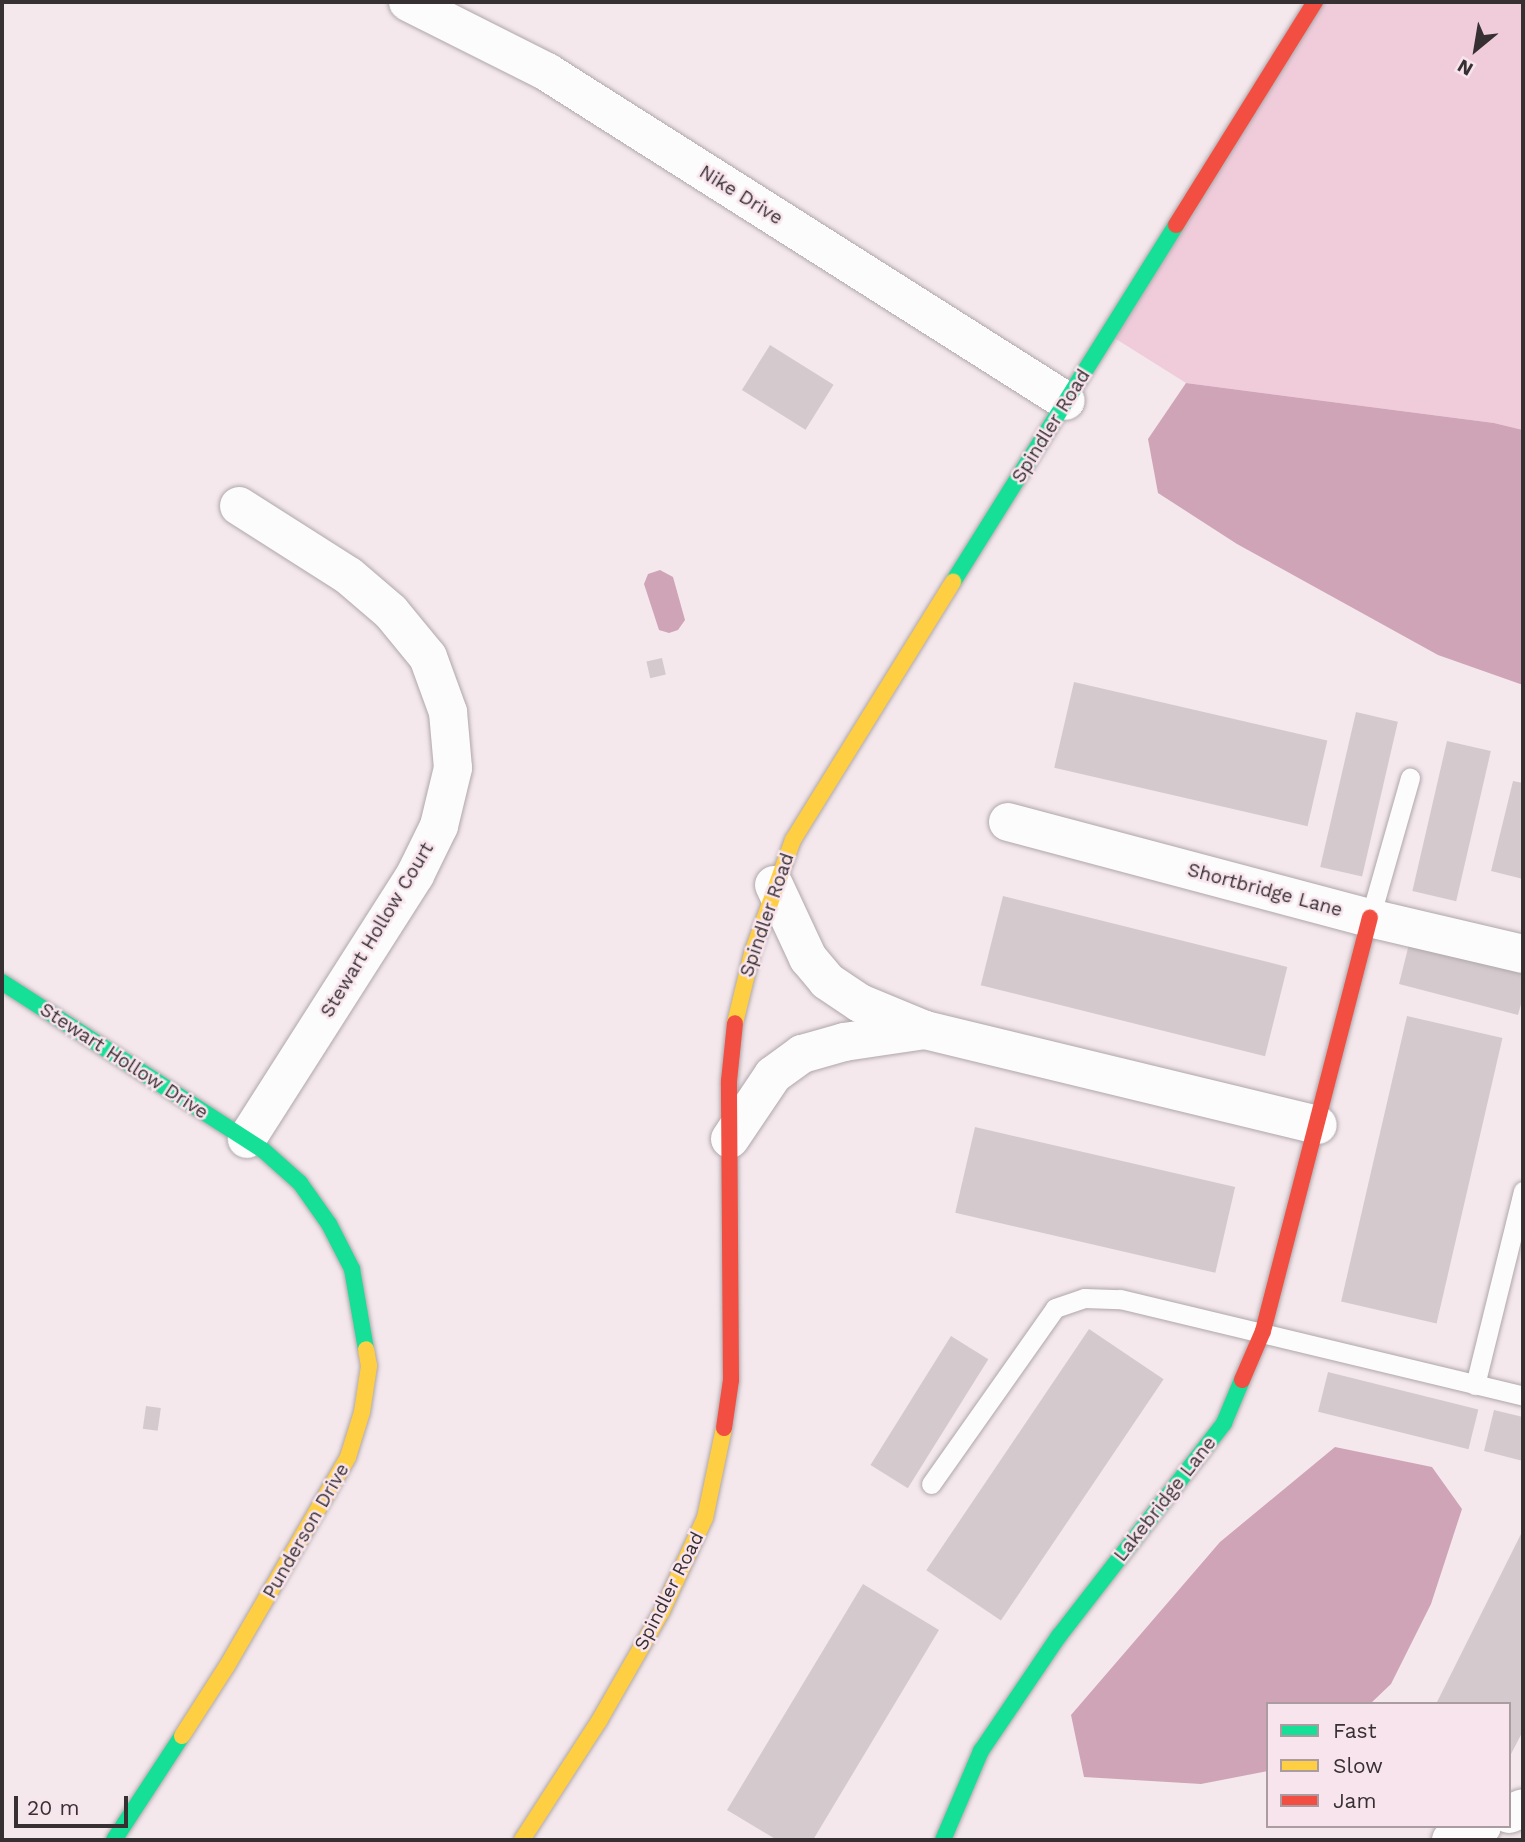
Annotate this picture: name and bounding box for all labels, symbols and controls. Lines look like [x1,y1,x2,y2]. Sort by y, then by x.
north arrow [1441,14,1511,84]
text: N [1453,54,1477,81]
street label: Nike Drive [695,160,787,230]
street label: Spindler Road [1007,365,1095,487]
street label: Stewart Hollow Court [316,838,438,1022]
street label: Spindler Road [735,850,799,980]
street label: Shortbridge Lane [1185,858,1345,922]
street label: Stewart Hollow Drive [35,998,213,1124]
street label: Lakebridge Lane [1109,1432,1221,1566]
street label: Punderson Drive [258,1459,354,1603]
street label: Spindler Road [629,1528,709,1654]
legend [1266,1702,1511,1828]
text: Fast [1333,1718,1377,1743]
text: Slow [1333,1753,1383,1778]
scale bar [18,1783,131,1827]
text: Jam [1333,1788,1376,1813]
text: 20 m [27,1795,79,1820]

